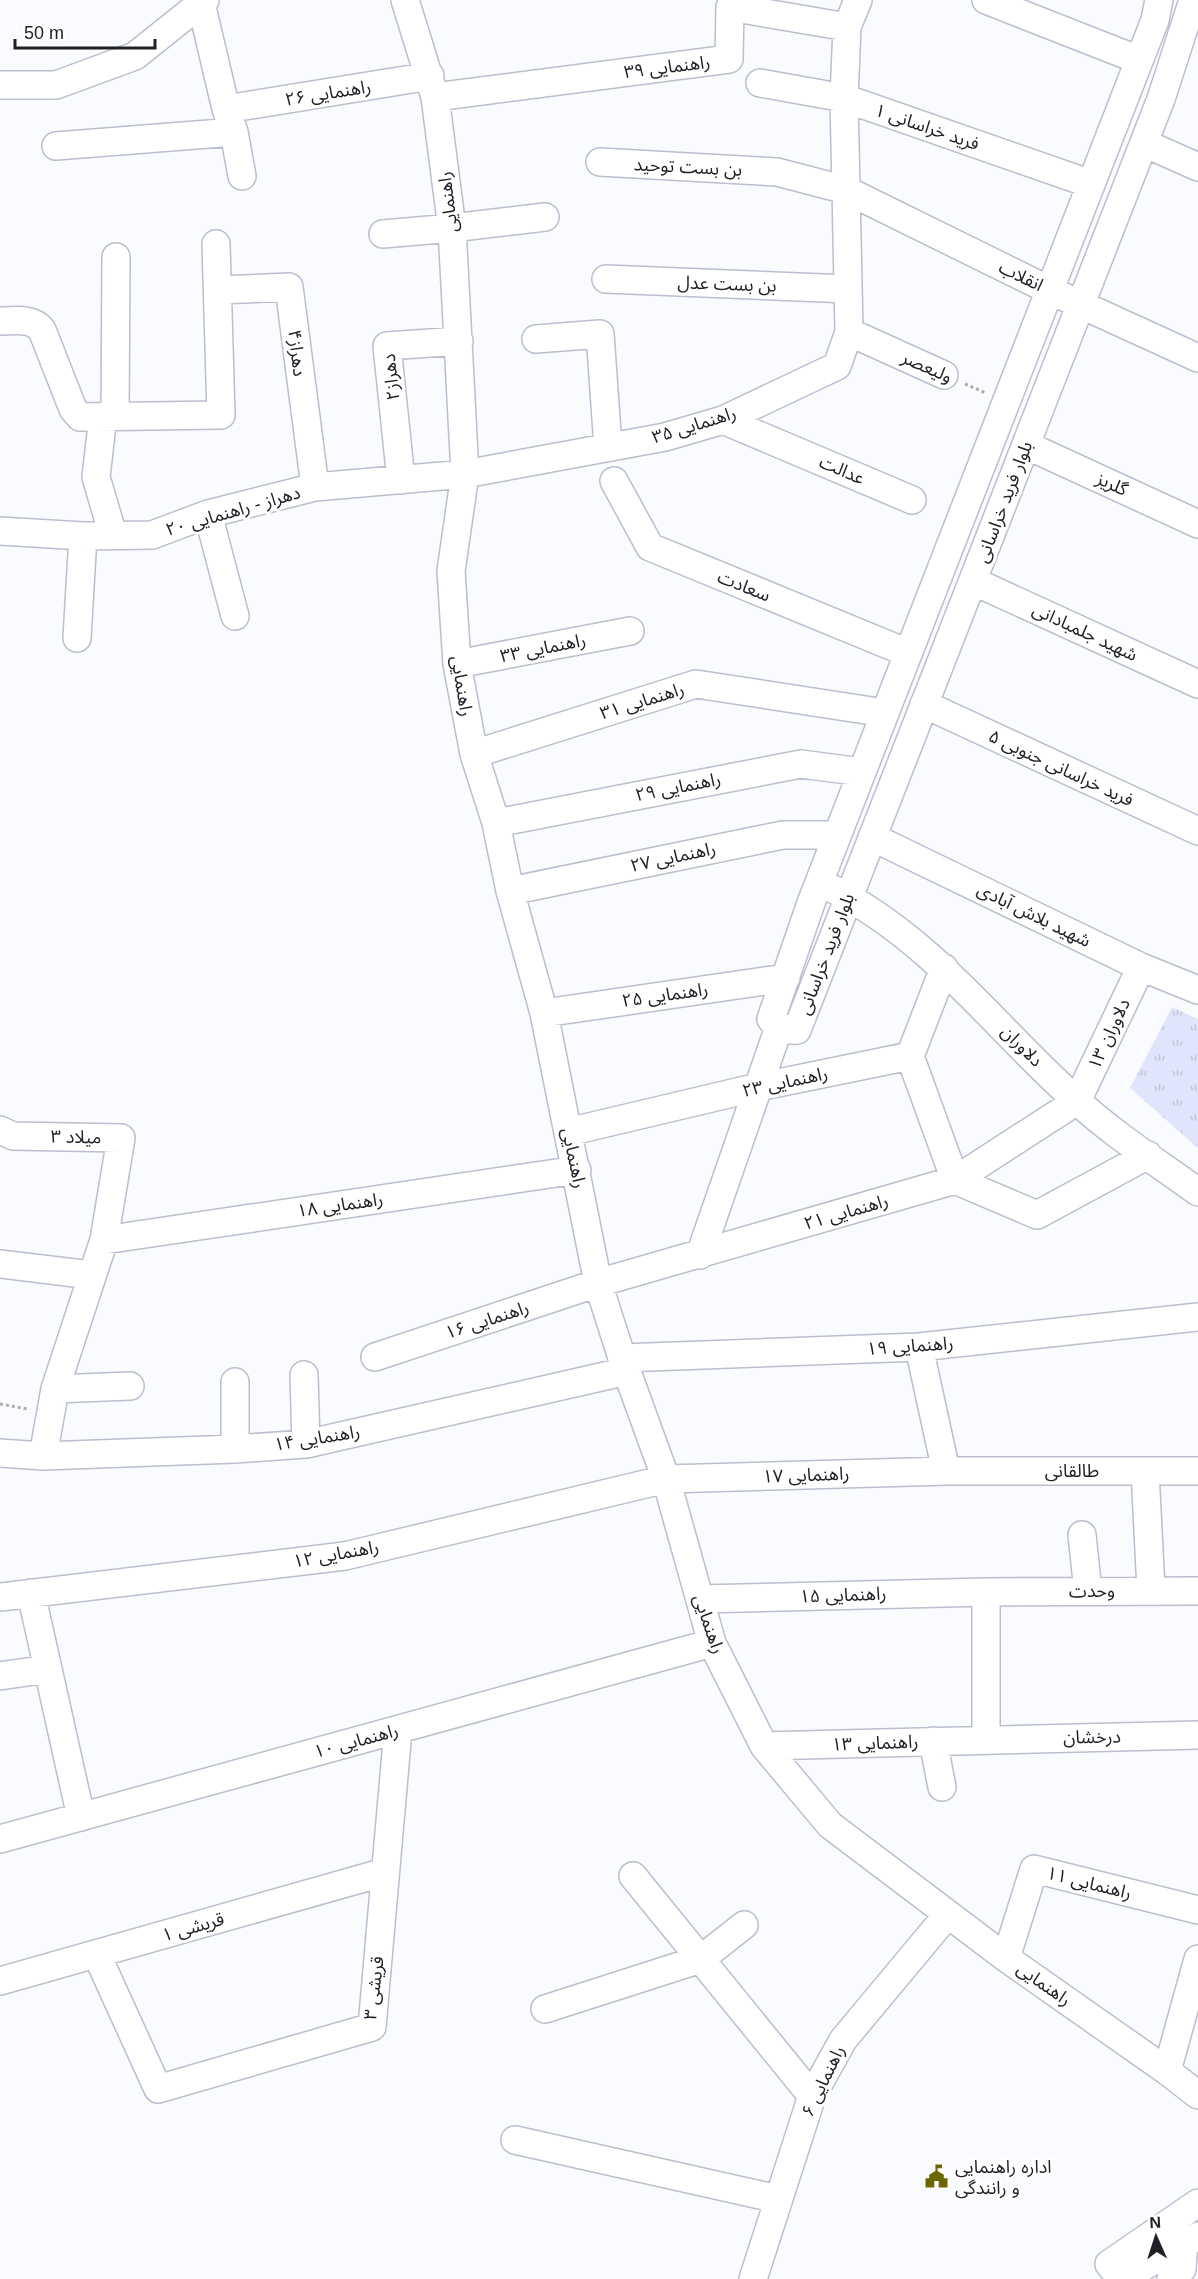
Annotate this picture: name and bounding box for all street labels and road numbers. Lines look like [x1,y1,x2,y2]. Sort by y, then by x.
street label: راهنمایی ۳۹ [623,52,711,83]
street label: راهنمایی ۲۶ [284,76,373,111]
street label: فرید خراسانی ۱ [872,100,982,155]
street label: بن بست توحید [633,154,743,181]
street label: راهنمایی [434,170,463,234]
street label: انقلاب [996,257,1046,295]
street label: بن بست عدل [677,272,777,297]
street label: دهراز۴ [283,329,310,378]
street label: ولیعصر [897,347,955,388]
street label: دهراز۲ [379,353,404,401]
street label: راهنمایی ۳۵ [650,403,739,448]
street label: بلوار فرید خراسانی [972,439,1037,566]
street label: عدالت [816,452,868,488]
street label: گلریز [1092,468,1131,501]
street label: دهراز - راهنمایی ۲۰ [163,482,303,541]
street label: سعادت [715,566,773,606]
street label: شهید جلمبادانی [1029,599,1141,666]
street label: راهنمایی ۳۳ [498,630,588,667]
street label: راهنمایی [446,654,477,718]
street label: راهنمایی ۳۱ [598,679,687,724]
street label: فرید خراسانی جنوبی ۵ [985,726,1136,811]
street label: راهنمایی ۲۹ [633,769,723,806]
street label: راهنمایی ۲۷ [628,838,718,877]
street label: شهید بلاش آبادی [974,879,1094,952]
street label: بلوار فرید خراسانی [794,891,859,1018]
street label: راهنمایی ۲۵ [621,979,710,1012]
street label: دلاوران ۱۳ [1084,996,1135,1073]
street label: دلاوران [997,1021,1047,1071]
street label: راهنمایی ۲۳ [740,1063,830,1102]
street label: راهنمایی [557,1126,590,1190]
street label: میلاد ۳ [50,1127,102,1147]
street label: راهنمایی ۱۸ [296,1189,385,1222]
street label: راهنمایی ۲۱ [802,1190,891,1235]
street label: راهنمایی ۱۶ [443,1297,532,1344]
street label: راهنمایی ۱۹ [866,1333,954,1360]
street label: راهنمایی ۱۴ [273,1421,362,1456]
street label: طالقانی [1045,1461,1099,1482]
street label: راهنمایی ۱۷ [762,1463,850,1488]
street label: راهنمایی ۱۲ [292,1537,381,1572]
street label: وحدت [1069,1581,1115,1601]
street label: راهنمایی ۱۵ [799,1583,887,1608]
street label: راهنمایی [689,1592,728,1657]
street label: راهنمایی ۱۰ [311,1720,401,1763]
street label: درخشان [1063,1726,1121,1749]
street label: راهنمایی ۱۳ [831,1731,919,1756]
street label: راهنمایی ۱۱ [1044,1863,1134,1904]
street label: قریشی ۱ [160,1909,227,1946]
street label: قریشی ۳ [360,1955,389,2021]
street label: راهنمایی [1013,1958,1075,2011]
street label: راهنمایی ۶ [797,2042,850,2120]

